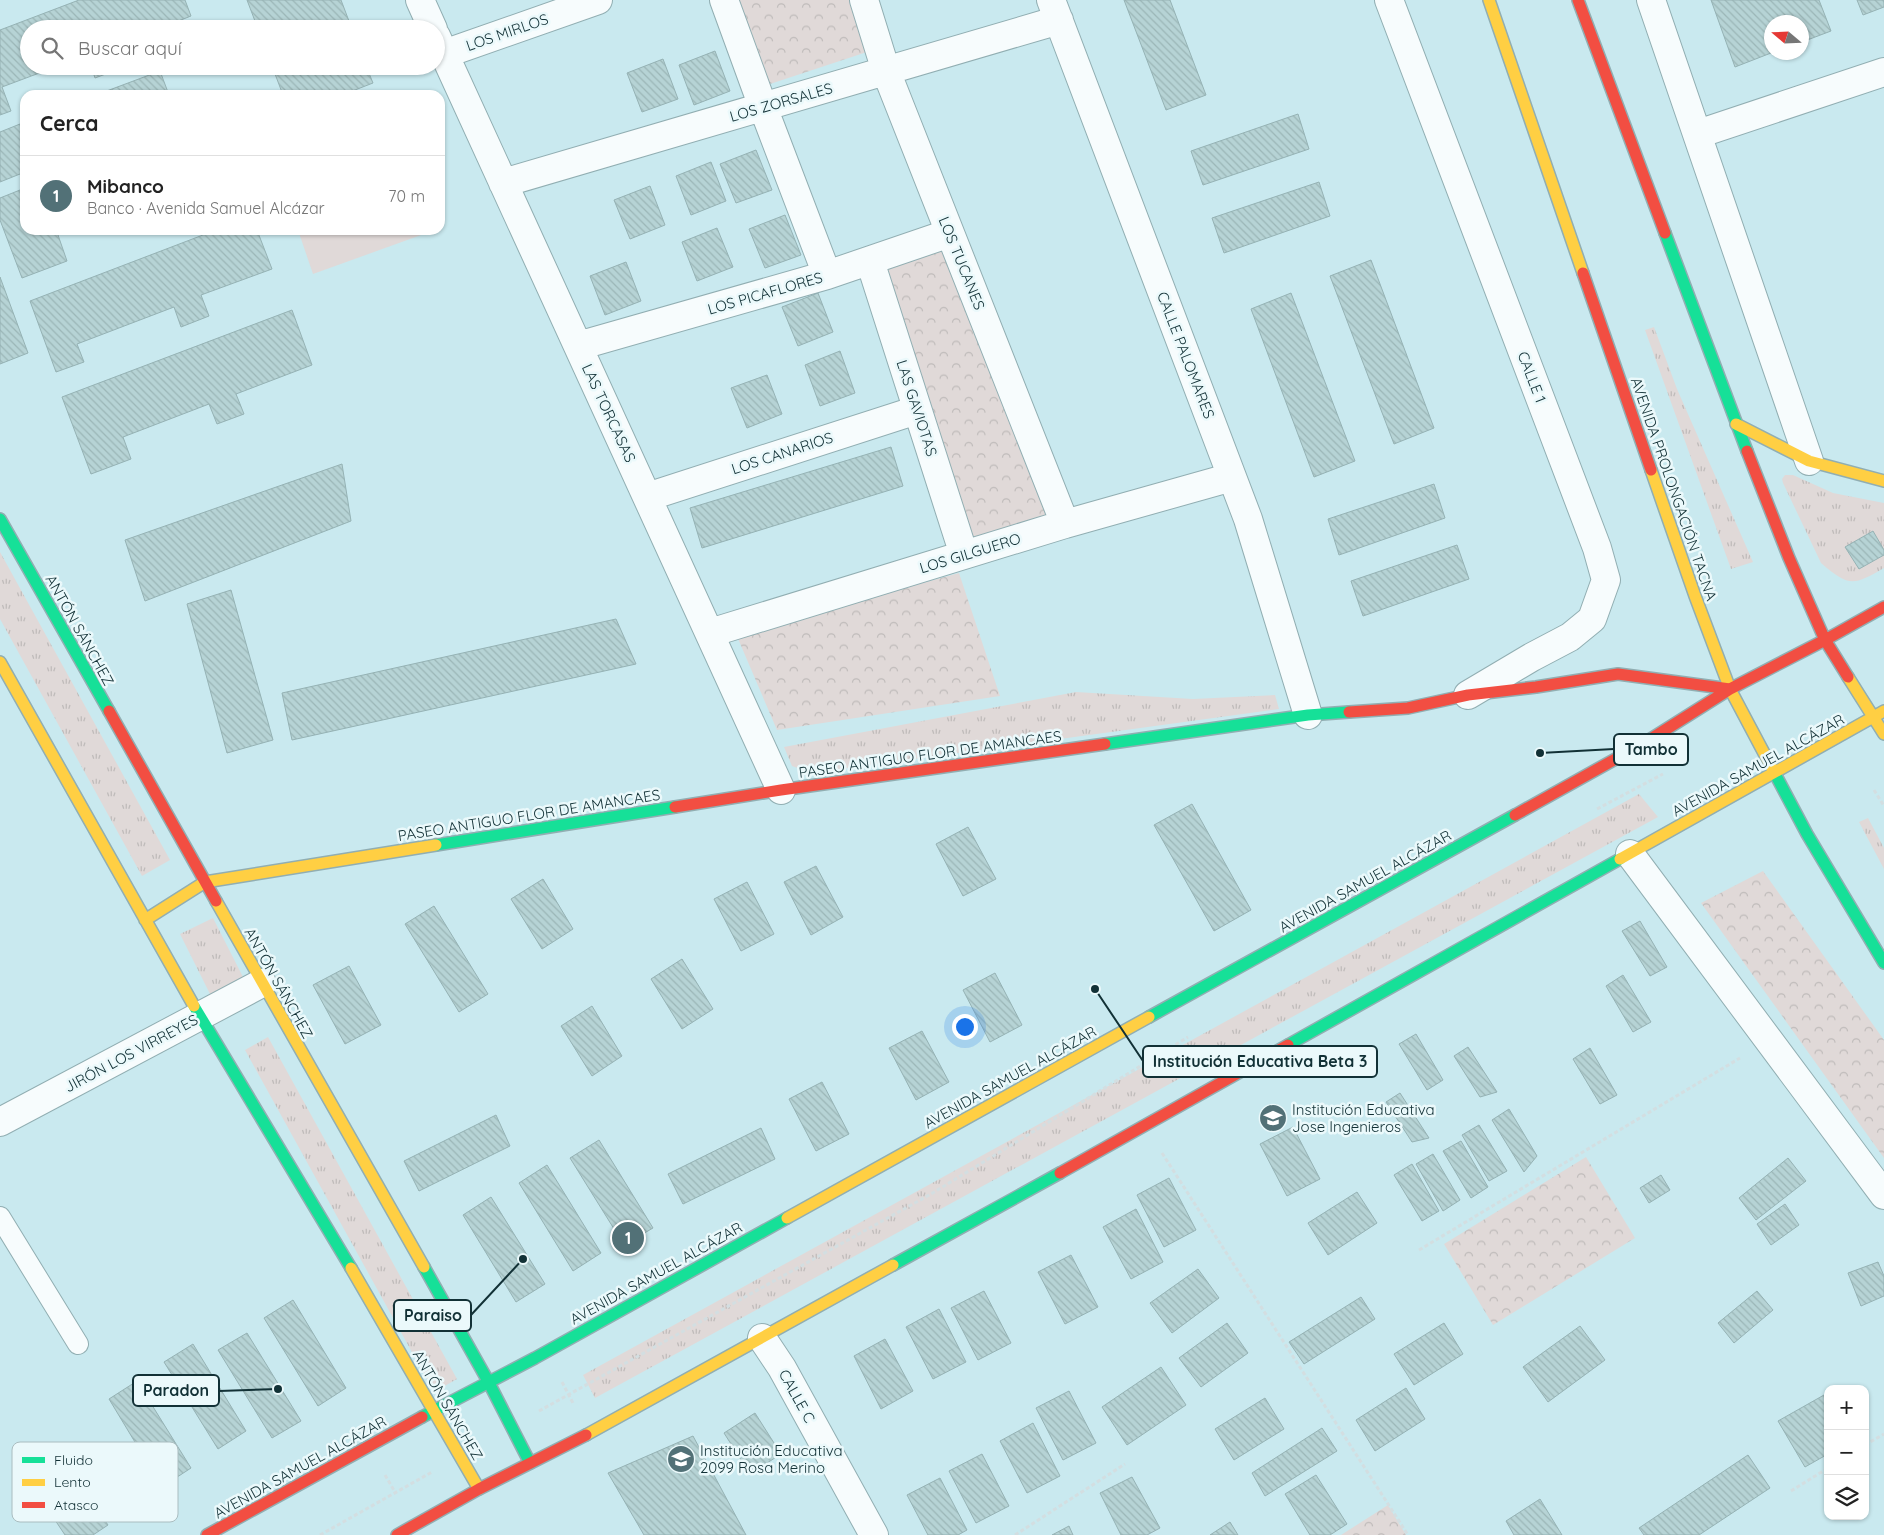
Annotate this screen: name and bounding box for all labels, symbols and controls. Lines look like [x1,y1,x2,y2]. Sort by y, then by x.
street label: LOS MIRLOS [463,9,551,55]
north arrow [1764,15,1809,60]
search box [20,20,445,75]
icon: search [38,34,66,62]
text: Buscar aquí [78,36,182,60]
street label: LOS ZORSALES [727,78,835,126]
text: Cerca [40,110,98,136]
text: Mibanco [87,174,164,198]
text: 1 [53,186,59,206]
text: 70 m [388,186,425,206]
text: Banco · Avenida Samuel Alcázar [87,198,325,218]
street label: LOS TUCANES [935,214,989,312]
street label: LOS PICAFLORES [705,267,825,319]
street label: CALLE PALOMARES [1153,289,1219,421]
street label: CALLE 1 [1514,349,1550,405]
street label: LAS GAVIOTAS [892,357,942,459]
street label: LAS TORCASAS [578,361,640,465]
street label: AVENIDA PROLONGACIÓN TACNA [1627,375,1721,603]
street label: LOS CANARIOS [729,428,835,478]
street label: LOS GILGUERO [917,529,1023,577]
street label: ANTÓN SÁNCHEZ [42,571,118,689]
street label: AVENIDA SAMUEL ALCÁZAR [1668,710,1848,820]
street label: PASEO ANTIGUO FLOR DE AMANCAES [797,726,1063,782]
callout: Tambo [1614,734,1688,765]
text: Tambo [1624,739,1678,759]
street label: PASEO ANTIGUO FLOR DE AMANCAES [397,785,661,845]
street label: AVENIDA SAMUEL ALCÁZAR [1275,826,1455,936]
street label: ANTÓN SÁNCHEZ [241,924,317,1042]
street label: JIRÓN LOS VIRREYES [61,1010,201,1096]
your location [952,1014,978,1040]
street label: AVENIDA SAMUEL ALCÁZAR [920,1022,1100,1132]
callout: Institución Educativa Beta 3 [1143,1046,1377,1077]
text: Institución Educativa Beta 3 [1153,1051,1367,1071]
place label: Institución Educativa Jose Ingenieros [1292,1100,1435,1136]
school or university icon: Institución Educativa Jose Ingenieros [1258,1103,1288,1133]
street label: AVENIDA SAMUEL ALCÁZAR [566,1218,746,1328]
pin: 1 [612,1219,644,1257]
callout: Paraiso [394,1300,471,1331]
text: Paraiso [404,1305,462,1325]
street label: ANTÓN SÁNCHEZ [409,1347,487,1463]
street label: CALLE C [775,1366,819,1426]
callout: Paradon [133,1375,219,1406]
text: Paradon [143,1380,209,1400]
map controls [1824,1385,1869,1520]
button: + [1824,1385,1869,1430]
street label: AVENIDA SAMUEL ALCÁZAR [210,1412,390,1522]
button: − [1824,1430,1869,1475]
place label: Institución Educativa 2099 Rosa Merino [700,1441,843,1477]
legend [12,1442,178,1522]
school or university icon: Institución Educativa 2099 Rosa Merino [666,1444,696,1474]
text: Fluido [54,1451,93,1469]
text: Lento [54,1473,91,1491]
button: layers [1824,1475,1869,1520]
text: Atasco [54,1496,99,1514]

